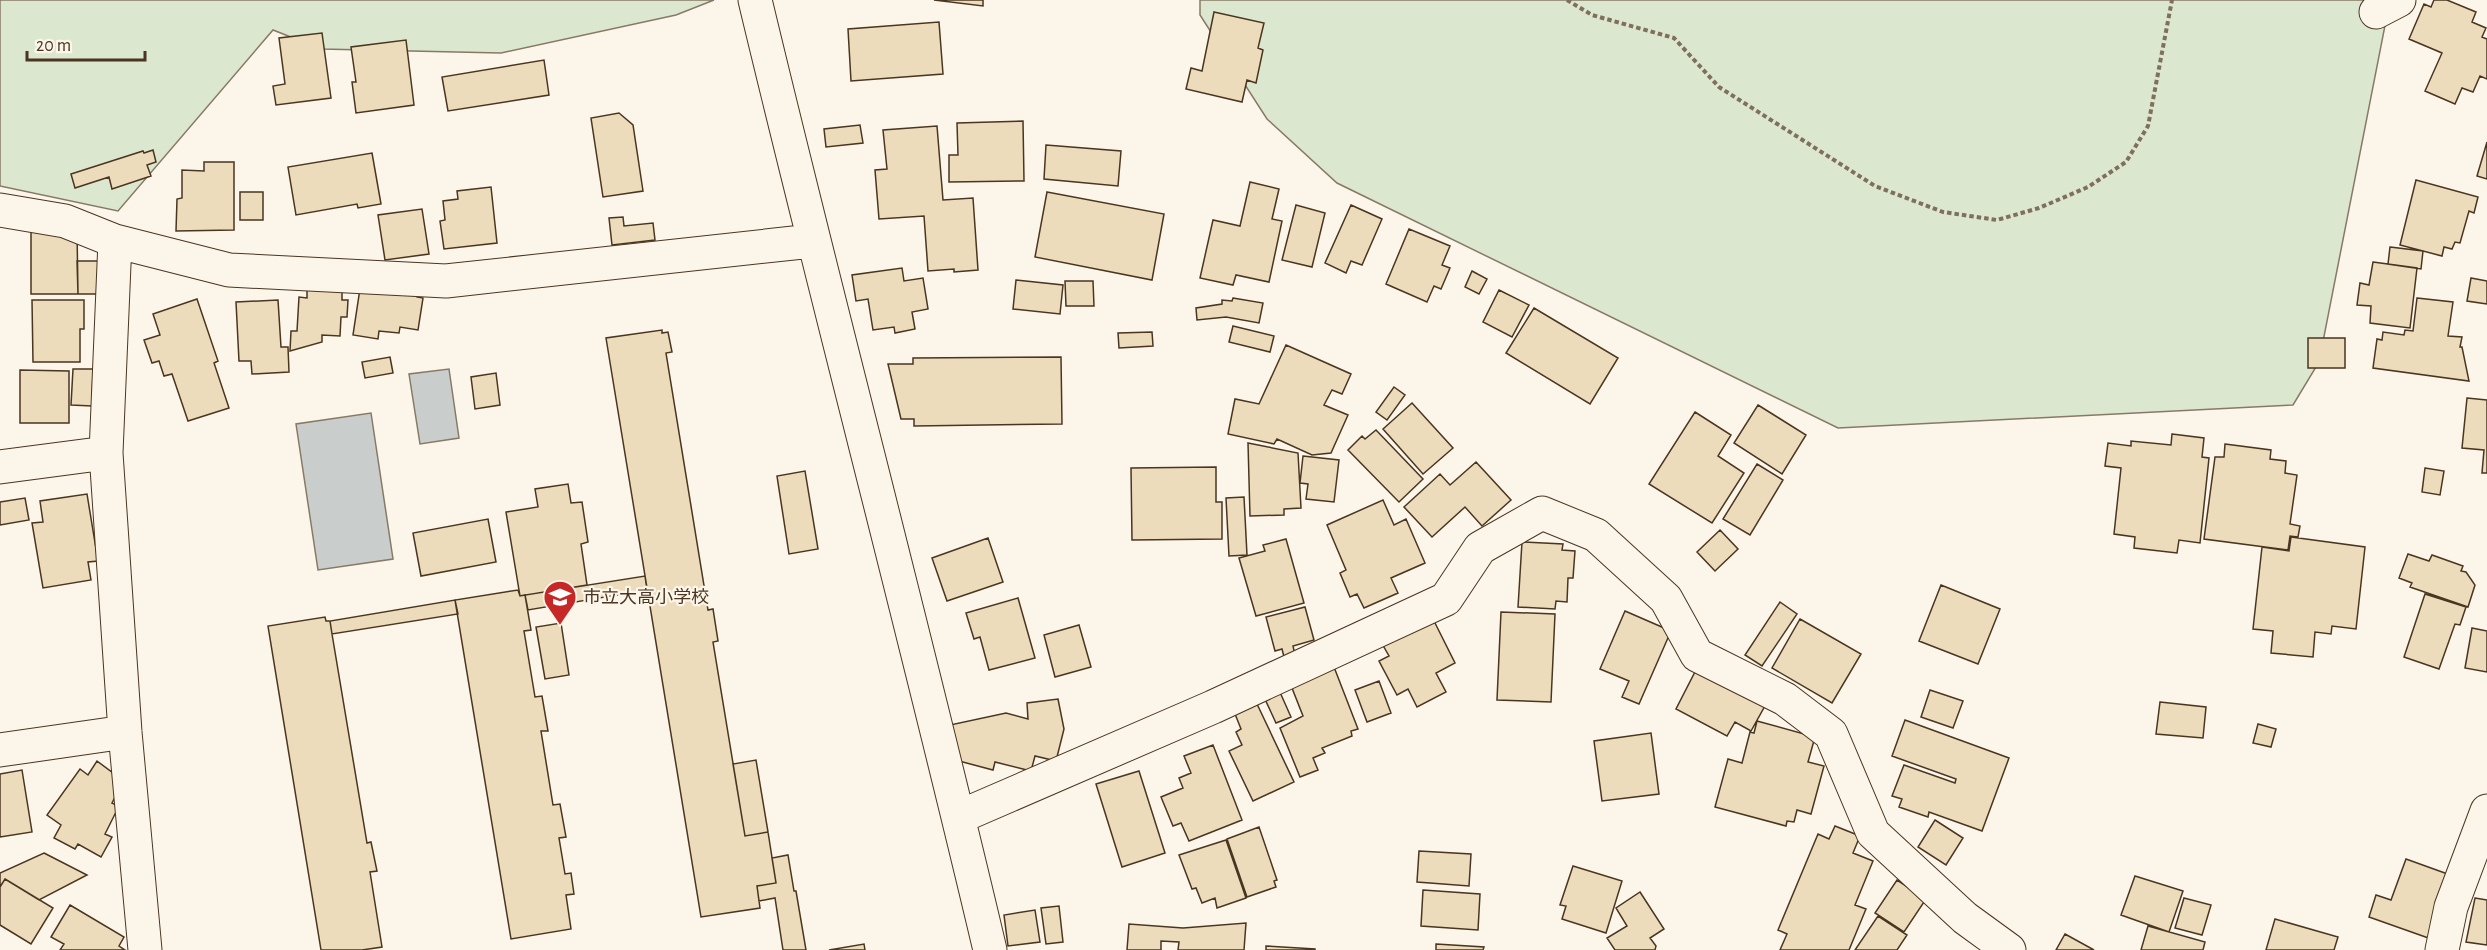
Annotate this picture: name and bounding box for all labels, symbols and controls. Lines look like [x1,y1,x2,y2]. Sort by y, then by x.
scale bar [27,24,146,62]
text: 20 m [36,37,71,55]
school or university icon: 市立大高小学校 [542,579,578,626]
place label: 市立大高小学校 [583,587,709,607]

